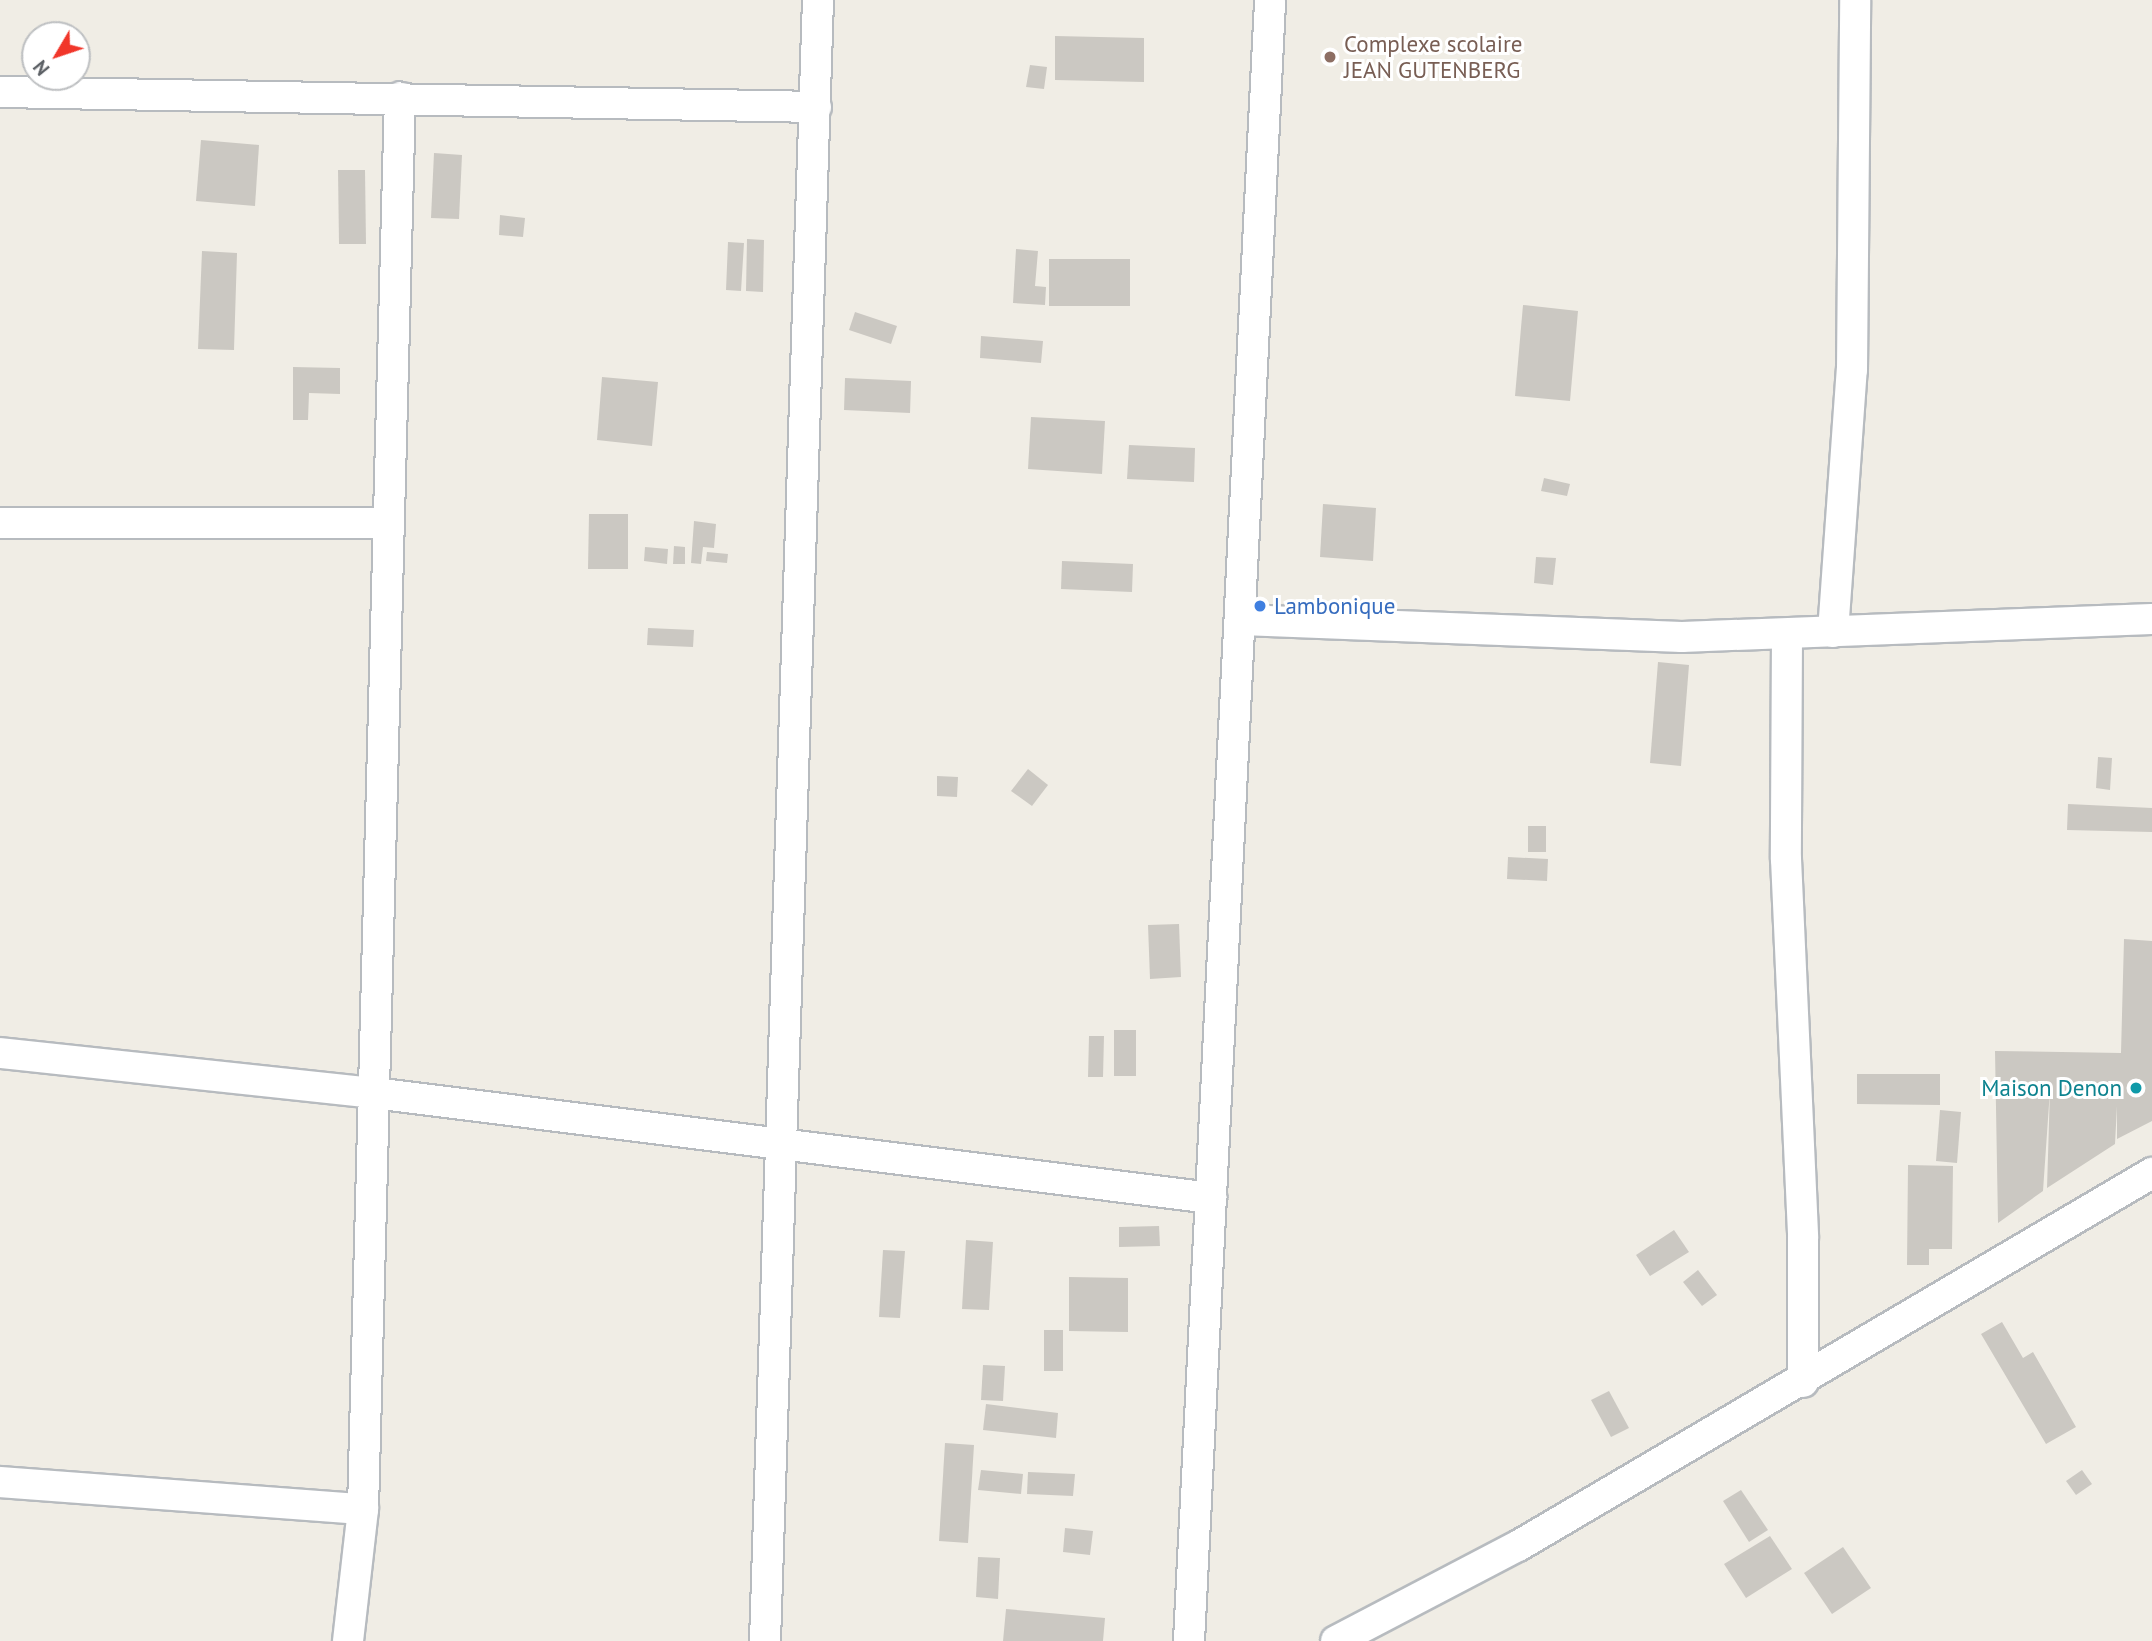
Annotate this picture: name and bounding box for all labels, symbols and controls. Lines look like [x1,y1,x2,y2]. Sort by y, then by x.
north arrow [21,21,91,91]
place label: Complexe scolaire JEAN GUTENBERG [1344,30,1522,84]
marker: Complexe scolaire JEAN GUTENBERG [1322,49,1338,65]
text: N [28,56,54,80]
place label: Lambonique [1274,592,1395,620]
marker: Lambonique [1252,598,1268,614]
place label: Maison Denon [1981,1074,2122,1102]
marker: Maison Denon [2128,1080,2144,1096]

